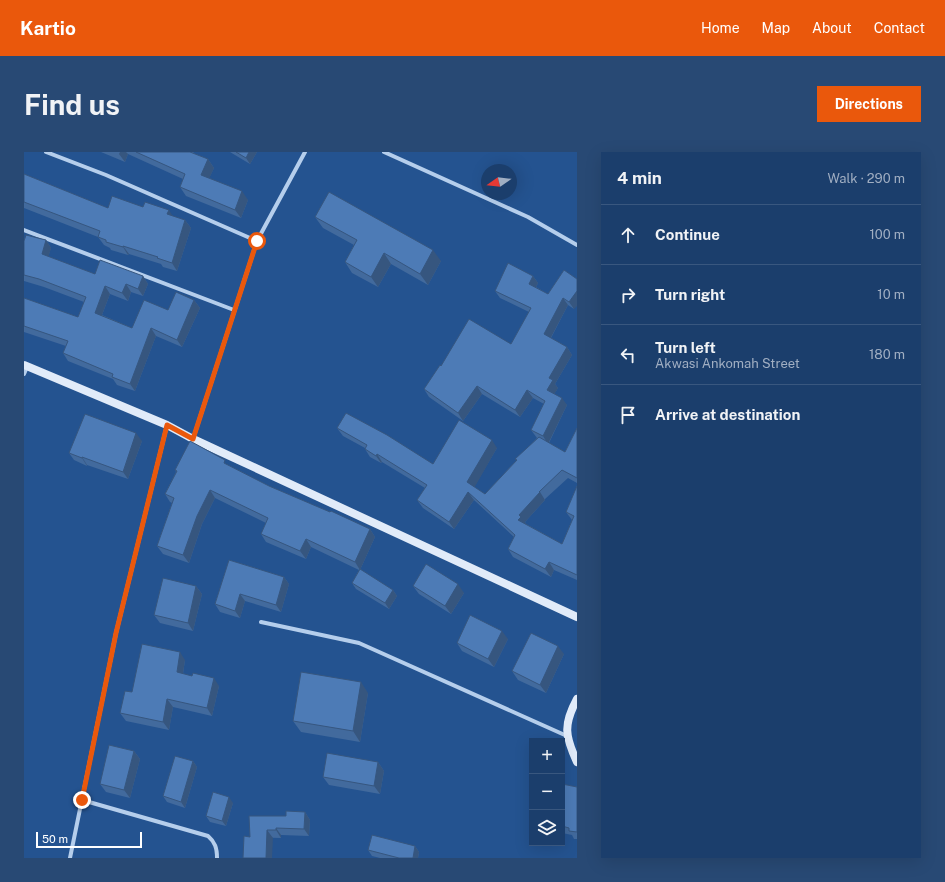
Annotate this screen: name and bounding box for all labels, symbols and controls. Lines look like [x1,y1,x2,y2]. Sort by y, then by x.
text: Kartio [20,17,76,39]
text: Home [701,20,740,36]
text: Map [762,20,790,36]
text: About [812,20,852,36]
text: Contact [874,20,925,36]
button: Directions [817,86,921,122]
text: Find us [24,88,120,121]
north arrow [481,164,517,200]
text: 4 min [617,168,662,188]
text: Walk · 290 m [827,171,905,186]
icon: ahead [617,224,639,246]
text: Continue [655,226,720,243]
text: 100 m [869,227,905,242]
route start [248,232,266,250]
icon: right [617,284,639,306]
text: Turn right [655,286,725,303]
text: 10 m [877,287,905,302]
text: Turn left [655,339,716,356]
icon: left [617,344,639,366]
text: 180 m [869,347,905,362]
text: Akwasi Ankomah Street [655,356,800,371]
icon: arrive [617,404,639,426]
text: Arrive at destination [655,406,800,423]
map controls [529,738,565,846]
button: + [529,738,565,774]
button: − [529,774,565,810]
route end [73,791,91,809]
button: layers [529,810,565,846]
scale bar [36,830,142,849]
text: 50 m [42,833,68,845]

